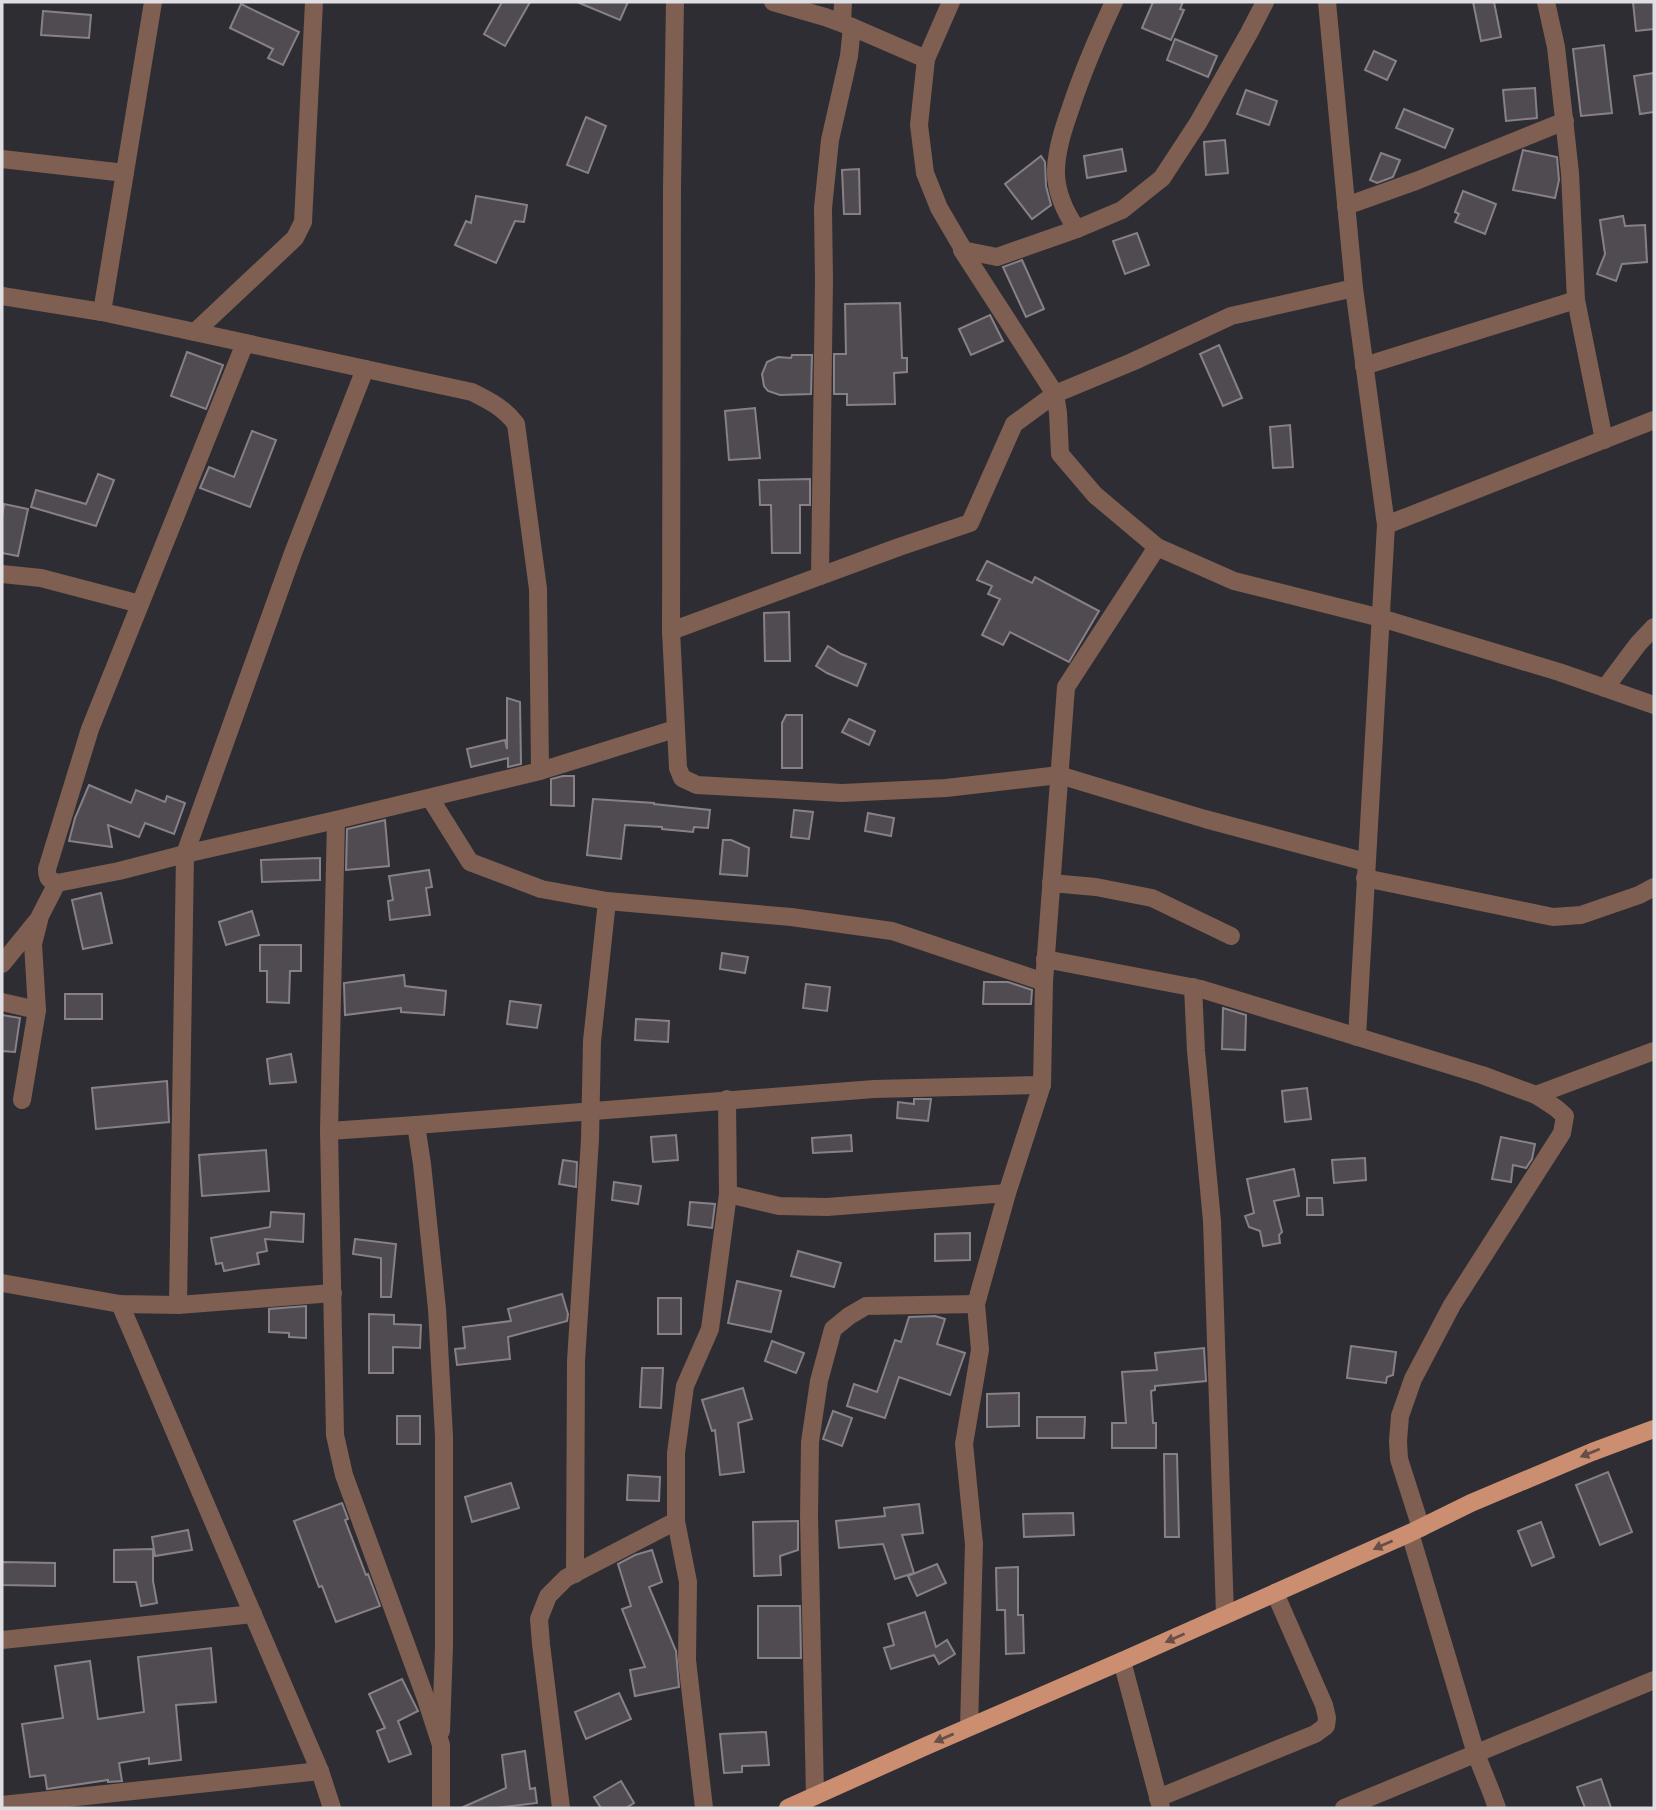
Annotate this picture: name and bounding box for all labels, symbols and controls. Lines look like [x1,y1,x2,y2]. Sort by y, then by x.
one-way arrow [1580,1448,1601,1459]
one-way arrow [1372,1540,1393,1551]
one-way arrow [1165,1632,1185,1644]
one-way arrow [933,1733,954,1744]

